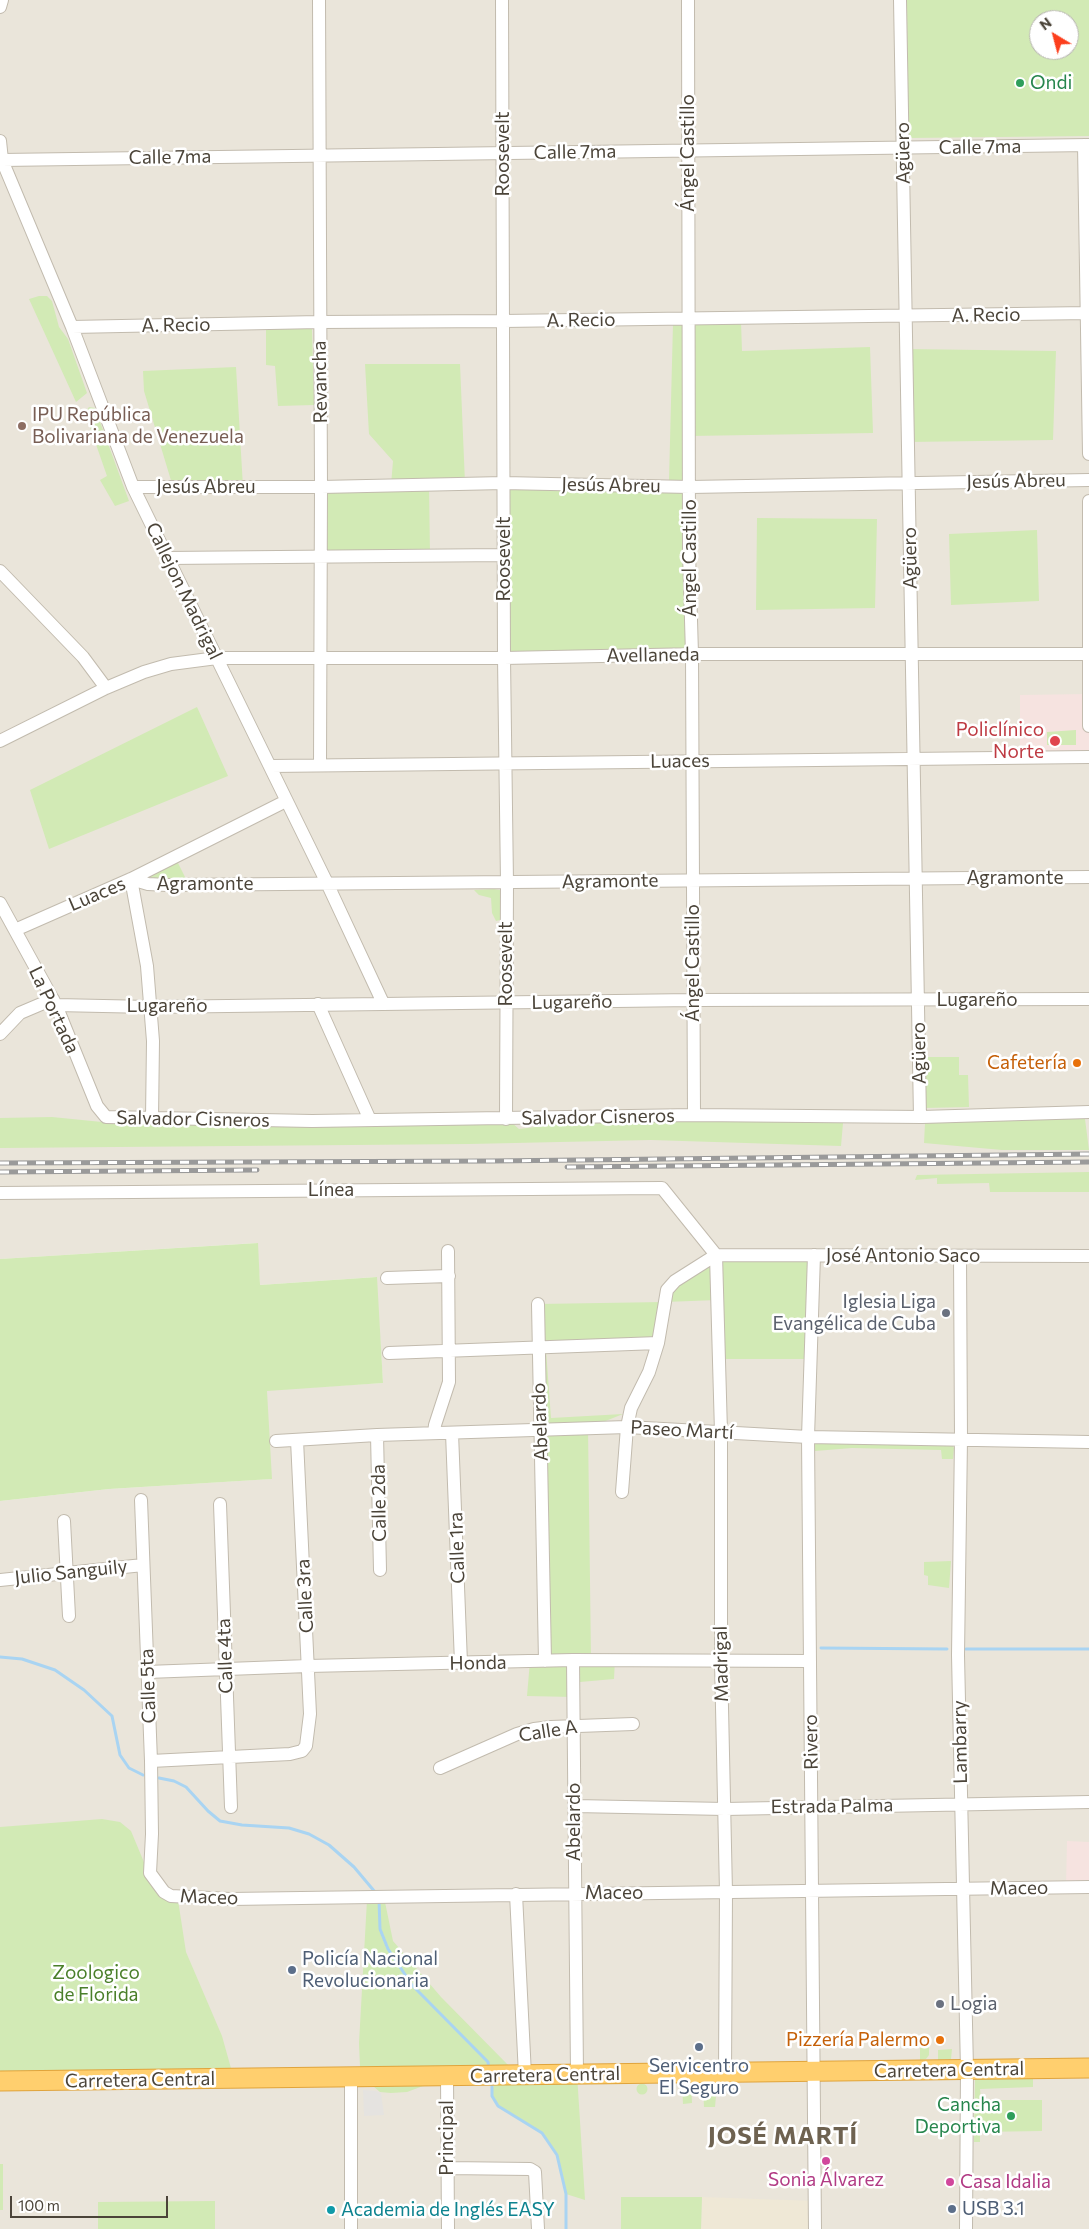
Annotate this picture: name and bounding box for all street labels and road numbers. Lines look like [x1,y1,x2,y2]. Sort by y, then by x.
street label: Ángel Castillo [677,94,699,212]
street label: Roosevelt [492,111,514,197]
street label: Agüero [891,122,915,184]
street label: Calle 7ma [939,135,1021,159]
street label: Calle 7ma [534,140,616,164]
street label: Calle 7ma [129,145,211,169]
street label: A. Recio [951,303,1021,327]
street label: A. Recio [546,308,616,332]
street label: A. Recio [141,313,211,337]
street label: Revancha [308,341,332,423]
street label: Jesús Abreu [966,469,1066,493]
street label: Jesús Abreu [561,473,661,497]
street label: Jesús Abreu [156,476,256,498]
street label: Ángel Castillo [679,499,701,617]
street label: Roosevelt [493,516,515,602]
street label: Callejon Madrigal [141,519,227,663]
street label: Agüero [898,527,922,589]
street label: Avellaneda [606,643,700,667]
street label: Luaces [650,749,710,773]
street label: Agramonte [967,867,1063,889]
street label: Agramonte [561,869,659,893]
street label: Luaces [65,872,129,916]
street label: Agramonte [157,873,253,895]
street label: Ángel Castillo [682,904,704,1022]
street label: Roosevelt [495,921,517,1007]
street label: La Portada [24,963,84,1057]
street label: Lugareño [936,989,1018,1011]
street label: Lugareño [531,990,613,1014]
street label: Lugareño [126,995,208,1017]
street label: Agüero [907,1022,931,1084]
street label: Salvador Cisneros [521,1104,675,1130]
street label: Salvador Cisneros [116,1106,270,1132]
street label: Línea [308,1179,354,1201]
street label: José Antonio Saco [826,1245,980,1267]
street label: Abelardo [527,1382,553,1462]
street label: Paseo Martí [630,1416,734,1444]
street label: Calle 2da [367,1464,391,1542]
street label: Calle 1ra [444,1512,470,1584]
street label: Julio Sanguily [13,1555,129,1589]
street label: Calle 3ra [292,1558,318,1634]
street label: Calle 4ta [212,1618,238,1694]
street label: Madrigal [709,1626,733,1702]
street label: Calle 5ta [135,1648,161,1724]
street label: Honda [449,1651,507,1675]
street label: Lambarry [948,1700,972,1784]
street label: Rivero [799,1714,823,1770]
street label: Calle A [517,1715,579,1747]
street label: Abelardo [563,1783,585,1861]
street label: Estrada Palma [770,1794,894,1818]
street label: Maceo [989,1876,1049,1900]
street label: Maceo [585,1882,643,1904]
street label: Maceo [179,1885,239,1909]
street label: Carretera Central [874,2057,1024,2083]
street label: Carretera Central [470,2062,620,2088]
street label: Carretera Central [65,2067,215,2093]
street label: Principal [436,2100,458,2176]

